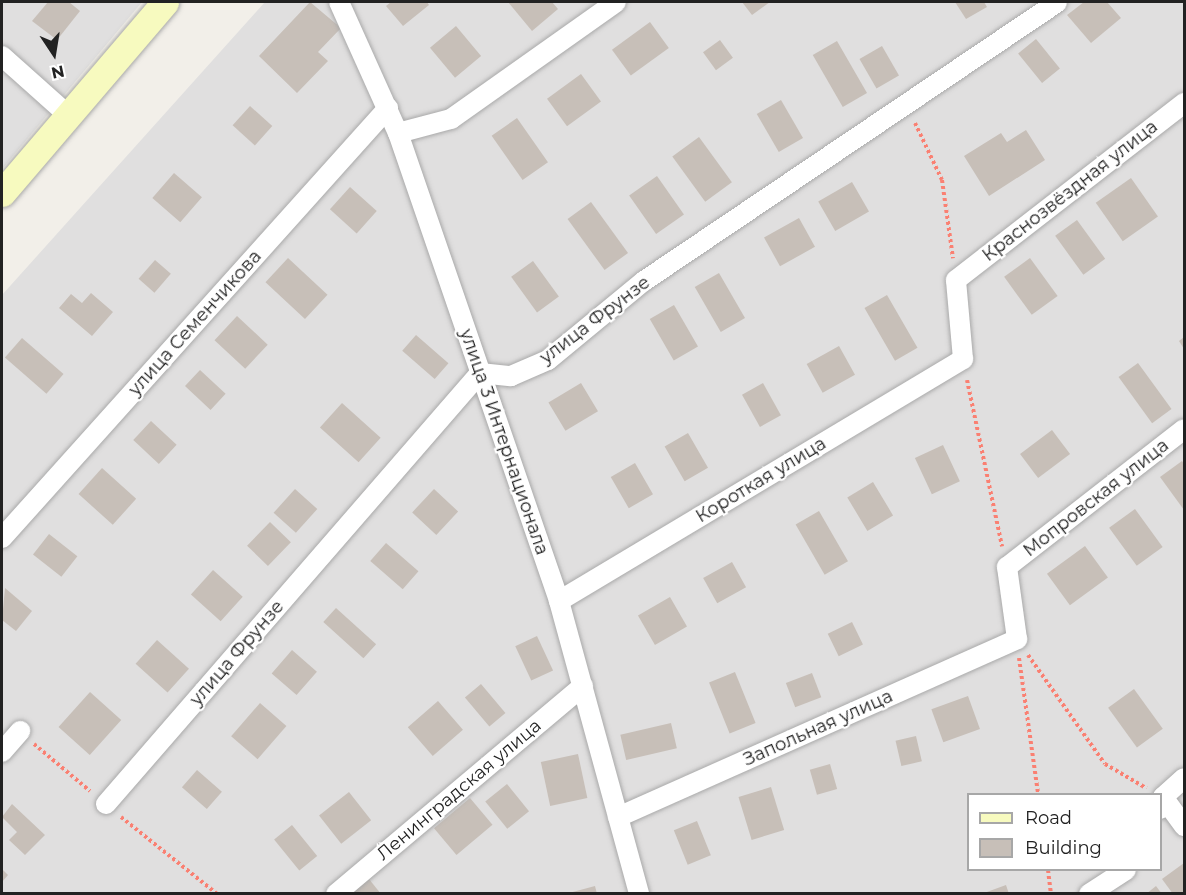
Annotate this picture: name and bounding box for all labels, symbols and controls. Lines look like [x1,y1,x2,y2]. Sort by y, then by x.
north arrow [24,24,84,84]
text: N [50,61,66,83]
street label: Краснозвёздная улица [978,116,1162,266]
street label: улица Семенчикова [124,246,266,400]
street label: улица Фрунзе [536,272,654,368]
street label: улица 3 Интернационала [455,326,553,558]
street label: Короткая улица [692,433,830,527]
street label: Мопровская улица [1019,435,1173,561]
street label: улица Фрунзе [185,596,289,710]
street label: Запольная улица [740,685,896,771]
street label: Ленинградская улица [372,715,546,865]
legend [967,793,1162,871]
text: Road [1025,807,1072,829]
text: Building [1025,837,1102,859]

